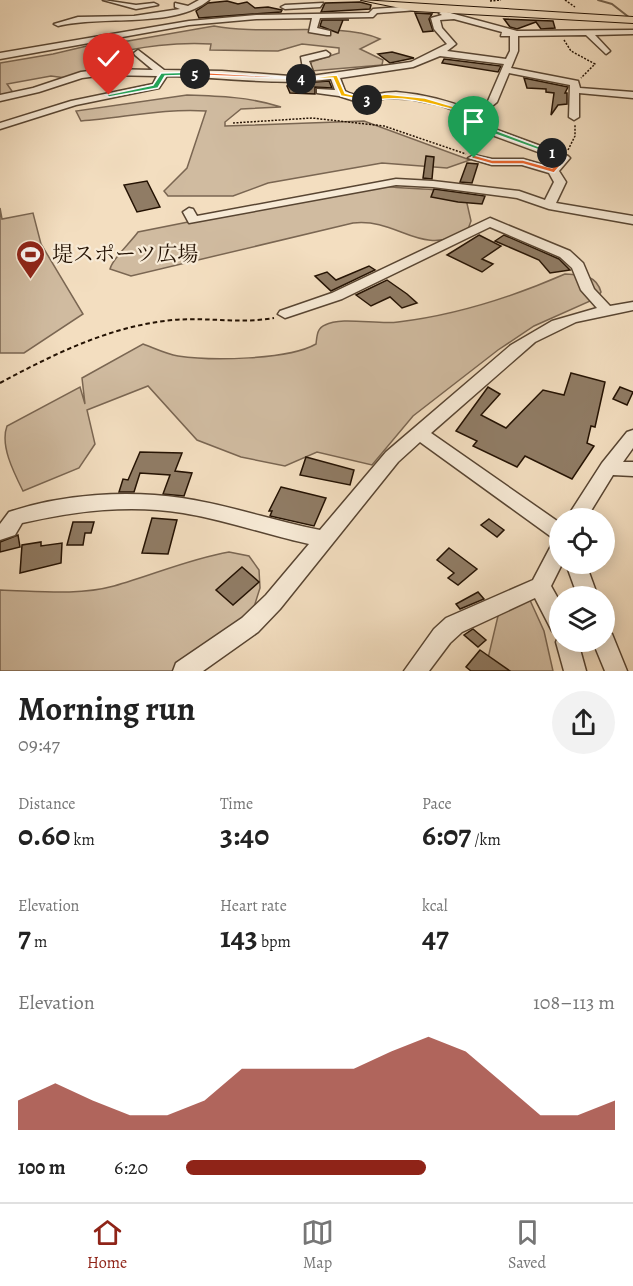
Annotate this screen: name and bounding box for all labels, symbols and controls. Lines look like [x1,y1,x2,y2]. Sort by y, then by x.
pin [83,33,134,95]
icon: check [92,42,125,75]
pin: 5 [180,59,210,89]
text: 5 [192,63,198,85]
pin: 4 [286,64,316,94]
text: 4 [297,68,305,90]
pin: 3 [352,85,382,115]
text: 3 [364,89,370,111]
pin [448,96,499,158]
icon: arrive [457,105,490,138]
pin: 1 [537,138,567,168]
text: 1 [549,142,555,164]
sports icon: 堤スポーツ広場 [15,238,47,280]
place label: 堤スポーツ広場 [52,240,198,268]
map controls [549,508,615,652]
button: locate [549,508,615,574]
button: layers [549,586,615,652]
text: Morning run [18,686,195,731]
button: share [552,691,615,754]
text: 09:47 [18,731,60,758]
text: Distance [18,793,75,815]
text: Time [220,793,253,815]
text: Pace [422,793,452,815]
text: 0.60 [18,815,70,855]
text: 3:40 [220,815,269,855]
text: 6:07 [422,815,471,855]
text: km [70,829,95,851]
text: /km [471,829,501,851]
text: Elevation [18,895,79,917]
text: Heart rate [220,895,287,917]
text: kcal [422,895,448,917]
text: 7 [18,917,31,957]
text: 143 [220,917,258,957]
text: 47 [422,917,449,957]
text: m [31,931,47,953]
text: bpm [258,931,291,953]
text: Elevation [18,989,95,1016]
text: 108–113 m [533,989,615,1016]
text: 100 m [18,1154,66,1181]
text: 6:20 [114,1154,148,1181]
tab: Home [87,1216,127,1274]
tab: Map [301,1216,334,1274]
tab: Saved [508,1216,546,1274]

